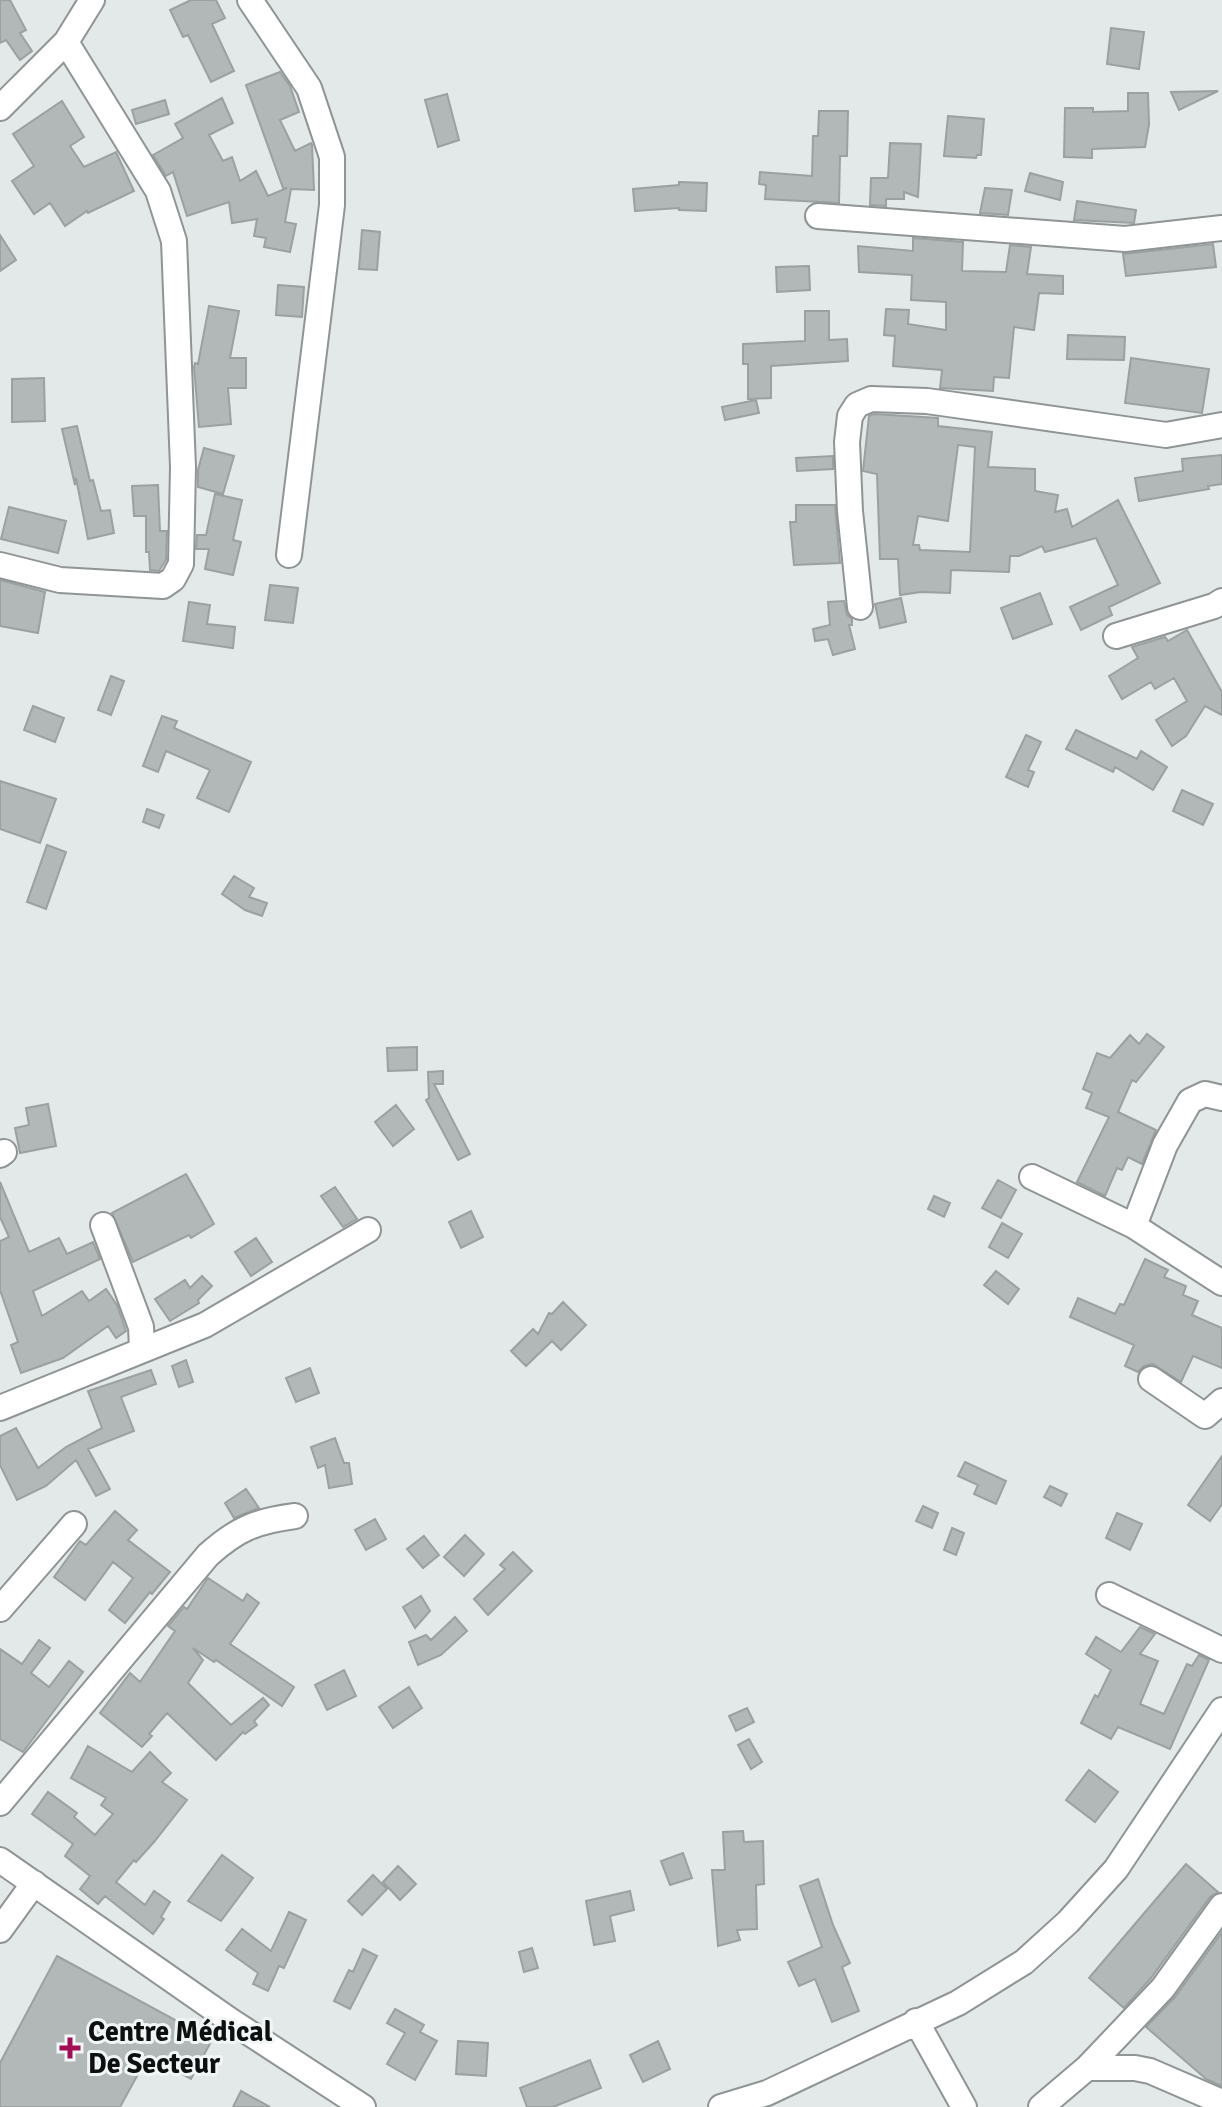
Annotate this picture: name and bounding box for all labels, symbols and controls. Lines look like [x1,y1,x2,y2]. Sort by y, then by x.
place label: Centre Médical De Secteur [88,2015,273,2081]
marker: Centre Médical De Secteur [59,2037,81,2059]

